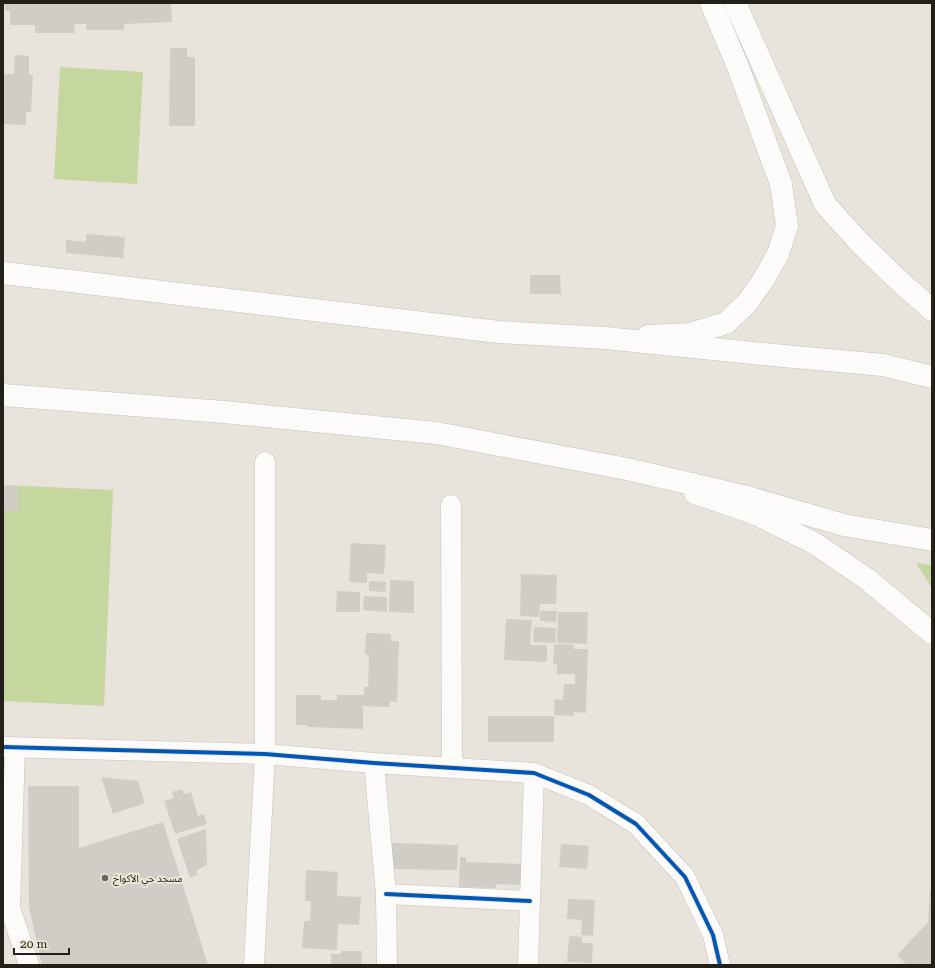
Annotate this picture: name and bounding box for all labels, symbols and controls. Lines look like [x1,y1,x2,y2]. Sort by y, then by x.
marker: مسجد حي الأكواخ [100,873,110,883]
place label: مسجد حي الأكواخ [113,873,183,886]
scale bar [14,930,69,956]
text: 20 m [20,937,47,951]

